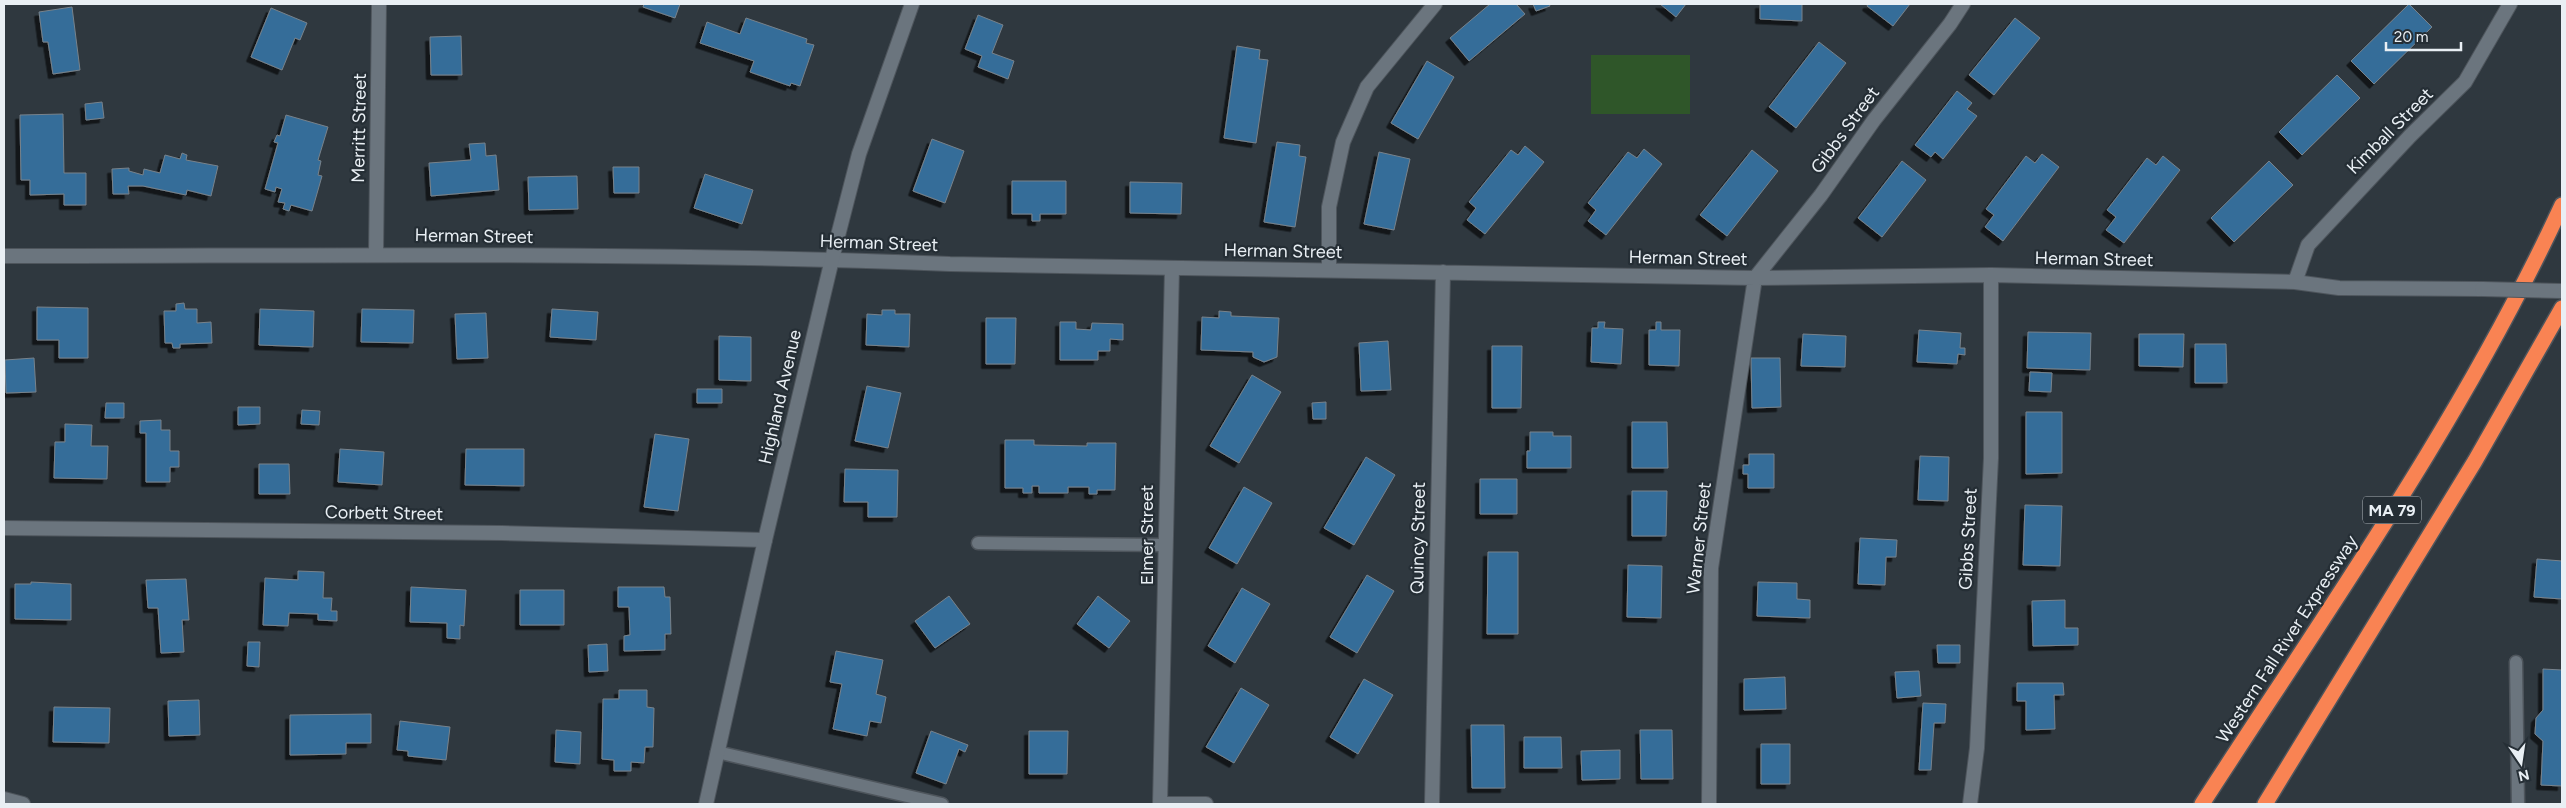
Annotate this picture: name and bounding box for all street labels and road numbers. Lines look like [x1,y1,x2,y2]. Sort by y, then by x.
street label: Merritt Street [347,73,371,183]
street label: Gibbs Street [1806,82,1884,178]
street label: Kimball Street [2342,83,2438,179]
street label: Herman Street [414,224,534,248]
street label: Herman Street [819,230,939,256]
street label: Herman Street [1223,239,1343,263]
street label: Herman Street [1628,246,1748,270]
street label: Herman Street [2034,247,2154,271]
street label: Highland Avenue [754,327,806,466]
street label: Warner Street [1682,481,1716,595]
street label: Quincy Street [1406,482,1430,594]
street label: Elmer Street [1136,484,1158,585]
street label: Gibbs Street [1954,487,1982,591]
road number: MA 79 [2363,496,2421,524]
street label: Corbett Street [325,501,444,525]
street label: Western Fall River Expressway [2212,531,2363,747]

